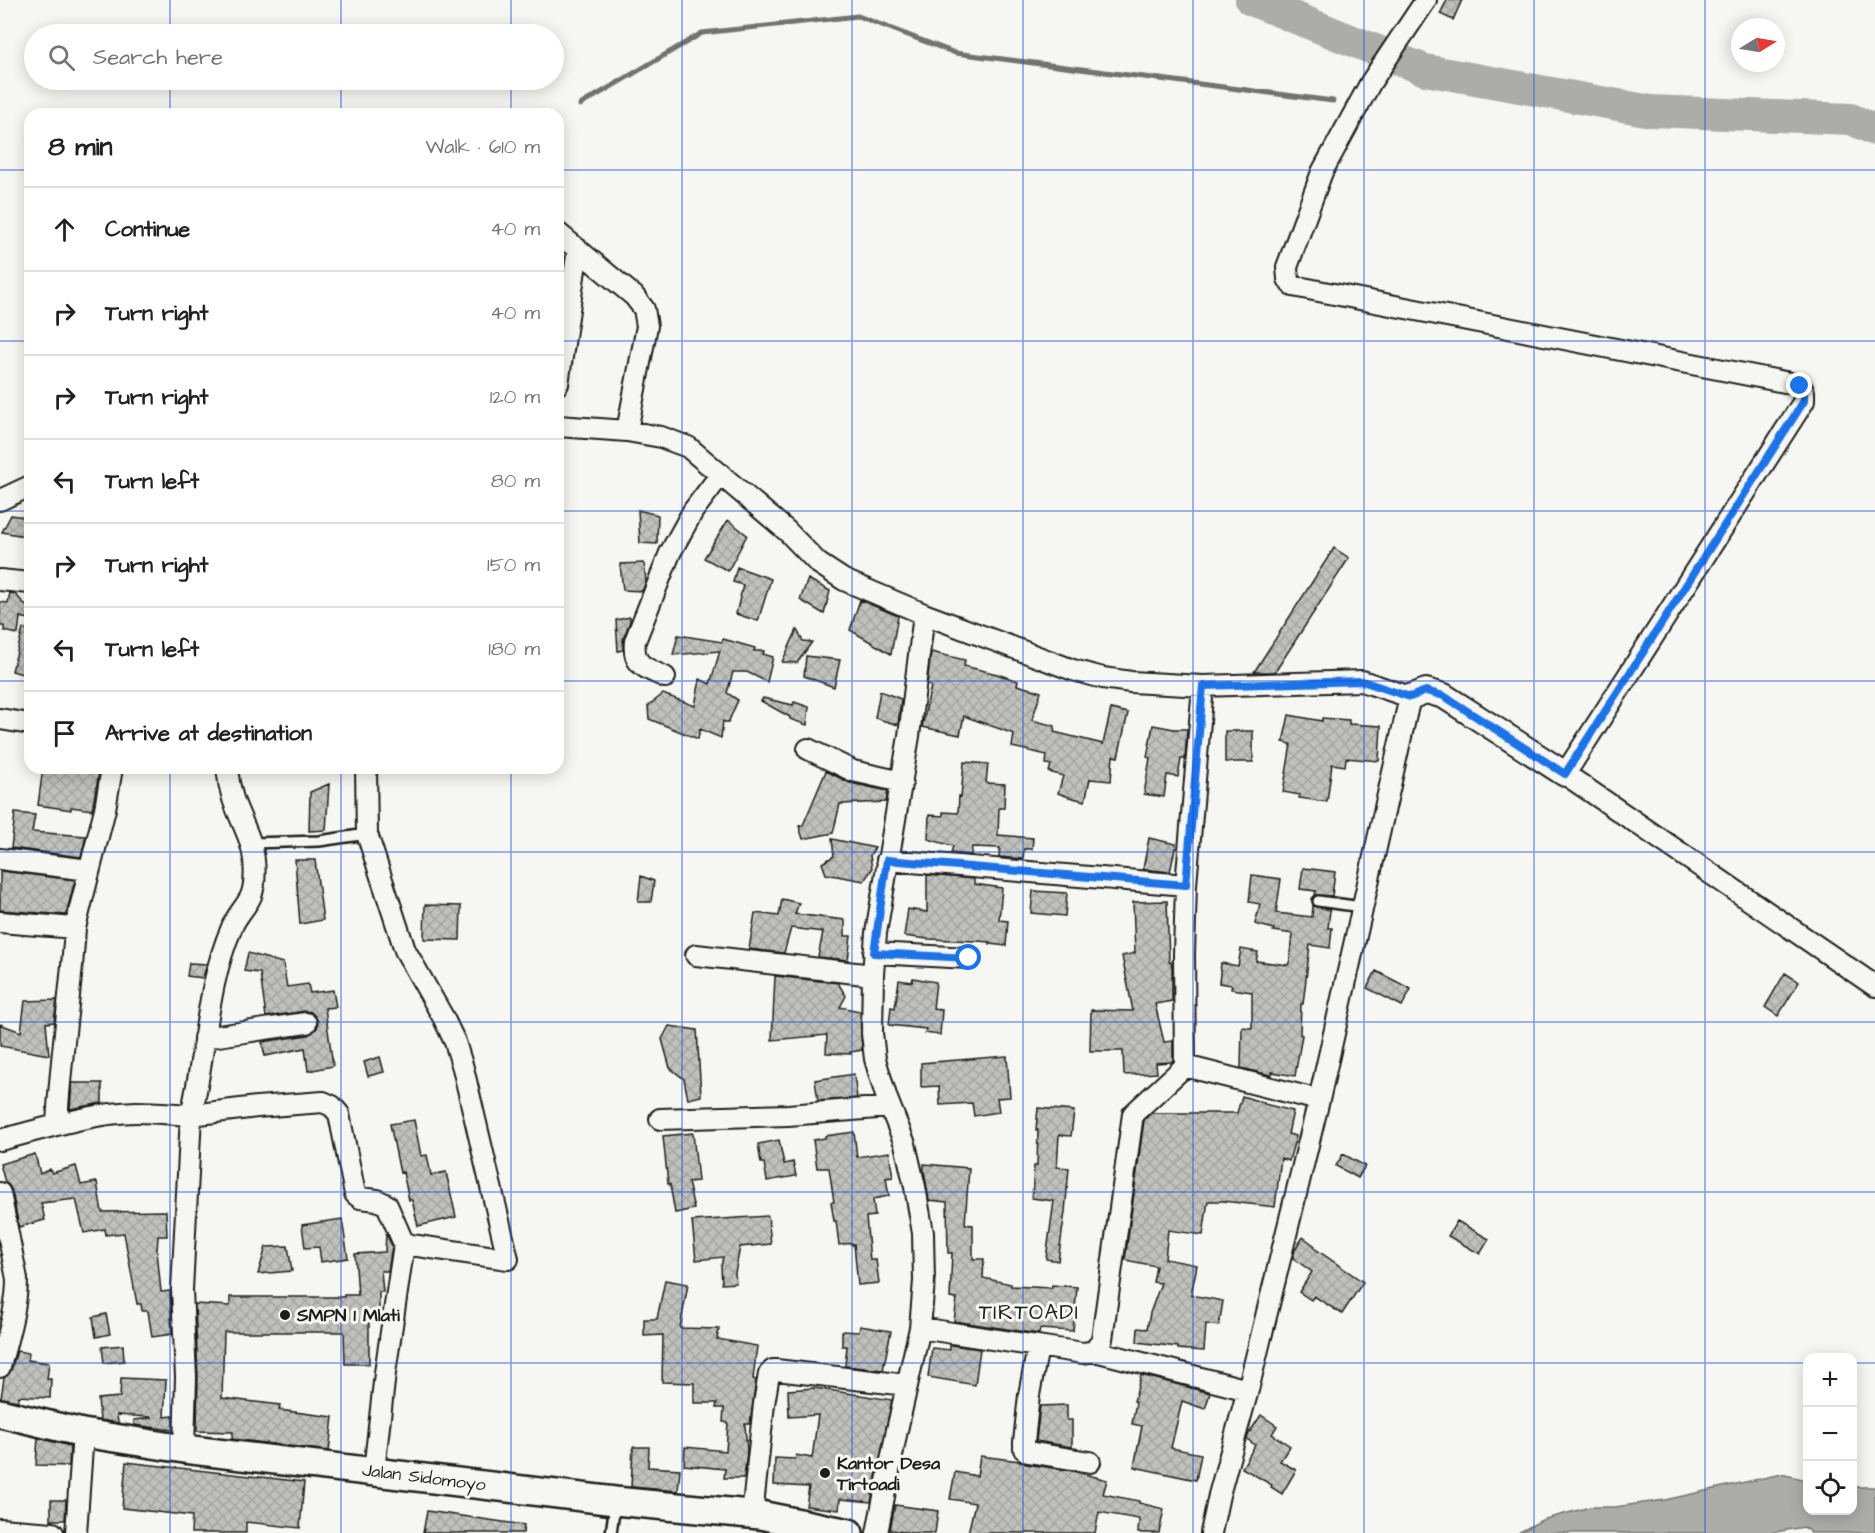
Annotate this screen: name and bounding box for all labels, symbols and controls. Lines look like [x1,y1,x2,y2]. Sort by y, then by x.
north arrow [1731,18,1785,72]
search box [24,24,564,90]
icon: search [45,41,78,74]
text: Search here [93,42,223,73]
text: 8 min [48,129,112,165]
text: Walk · 610 m [425,133,540,161]
icon: ahead [48,213,81,246]
text: Continue [105,214,190,245]
text: 40 m [490,215,540,243]
icon: right [48,297,81,330]
text: Turn right [105,298,208,329]
text: 40 m [490,299,540,327]
route end [1786,372,1812,398]
icon: right [48,381,81,414]
text: Turn right [105,382,208,413]
text: 120 m [490,383,540,411]
icon: left [48,465,81,498]
text: Turn left [105,466,199,497]
text: 80 m [491,467,540,495]
icon: right [48,549,81,582]
text: Turn right [105,550,208,581]
text: 150 m [487,551,540,579]
icon: left [48,633,81,666]
text: Turn left [105,634,199,665]
text: 180 m [488,635,540,663]
icon: arrive [48,717,81,750]
text: Arrive at destination [105,718,312,749]
route start [955,944,981,970]
district label: TIRTOADI [979,1298,1079,1327]
place label: SMPN 1 Mlati [296,1303,400,1328]
marker: SMPN 1 Mlati [278,1308,292,1322]
map controls [1803,1353,1857,1515]
button: + [1803,1353,1857,1407]
button: − [1803,1407,1857,1461]
place label: Kantor Desa Tirtoadi [836,1451,941,1497]
street label: Jalan Sidomoyo [360,1457,487,1498]
button: locate [1803,1461,1857,1515]
marker: Kantor Desa Tirtoadi [818,1466,832,1480]

